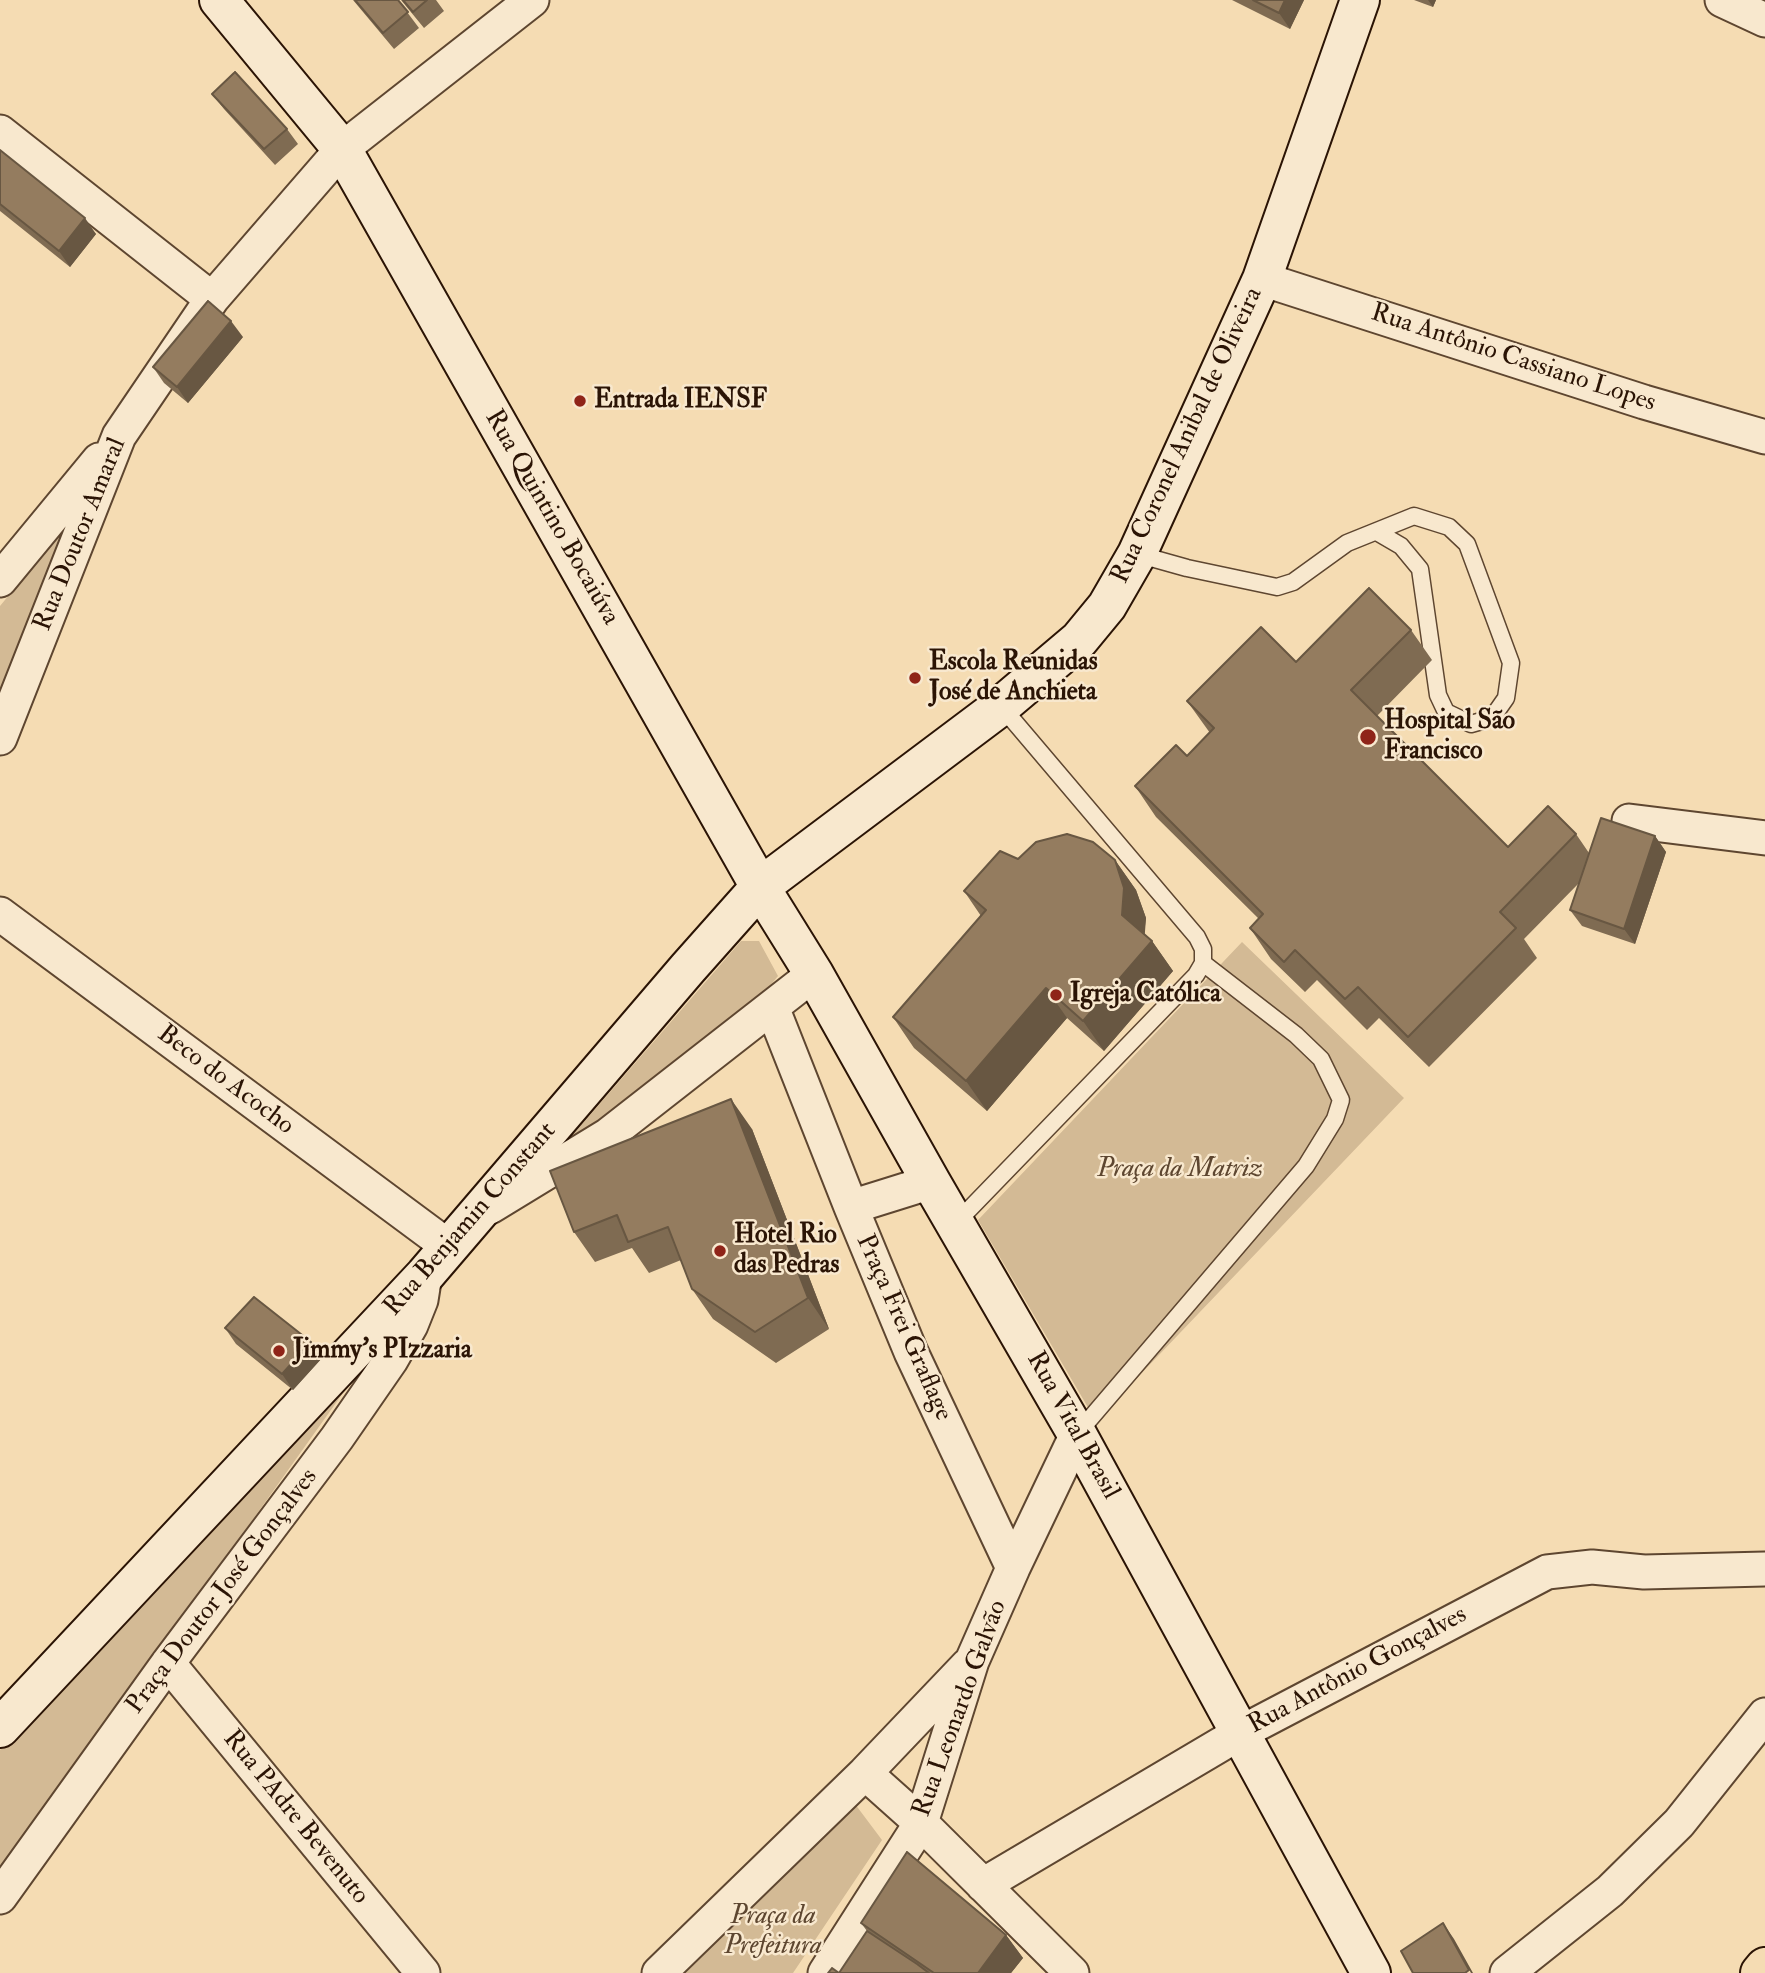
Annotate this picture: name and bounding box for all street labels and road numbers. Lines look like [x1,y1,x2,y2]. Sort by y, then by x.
street label: Rua Coronel Anibal de Oliveira [1106,283,1270,589]
street label: Rua Antônio Cassiano Lopes [1367,298,1659,420]
street label: Rua Quintino Bocaiúva [477,405,625,631]
street label: Rua Doutor Amaral [28,434,134,636]
street label: Beco do Acocho [150,1019,300,1143]
street label: Rua Benjamin Constant [378,1117,564,1323]
street label: Praça Frei Graflage [848,1230,958,1426]
street label: Rua Vital Brasil [1019,1347,1125,1505]
street label: Praça Doutor José Gonçalves [121,1463,325,1721]
street label: Rua Leonardo Galvão [907,1597,1015,1821]
street label: Rua Antônio Gonçalves [1243,1600,1473,1742]
street label: Rua PAdre Bevenuto [215,1725,375,1911]

